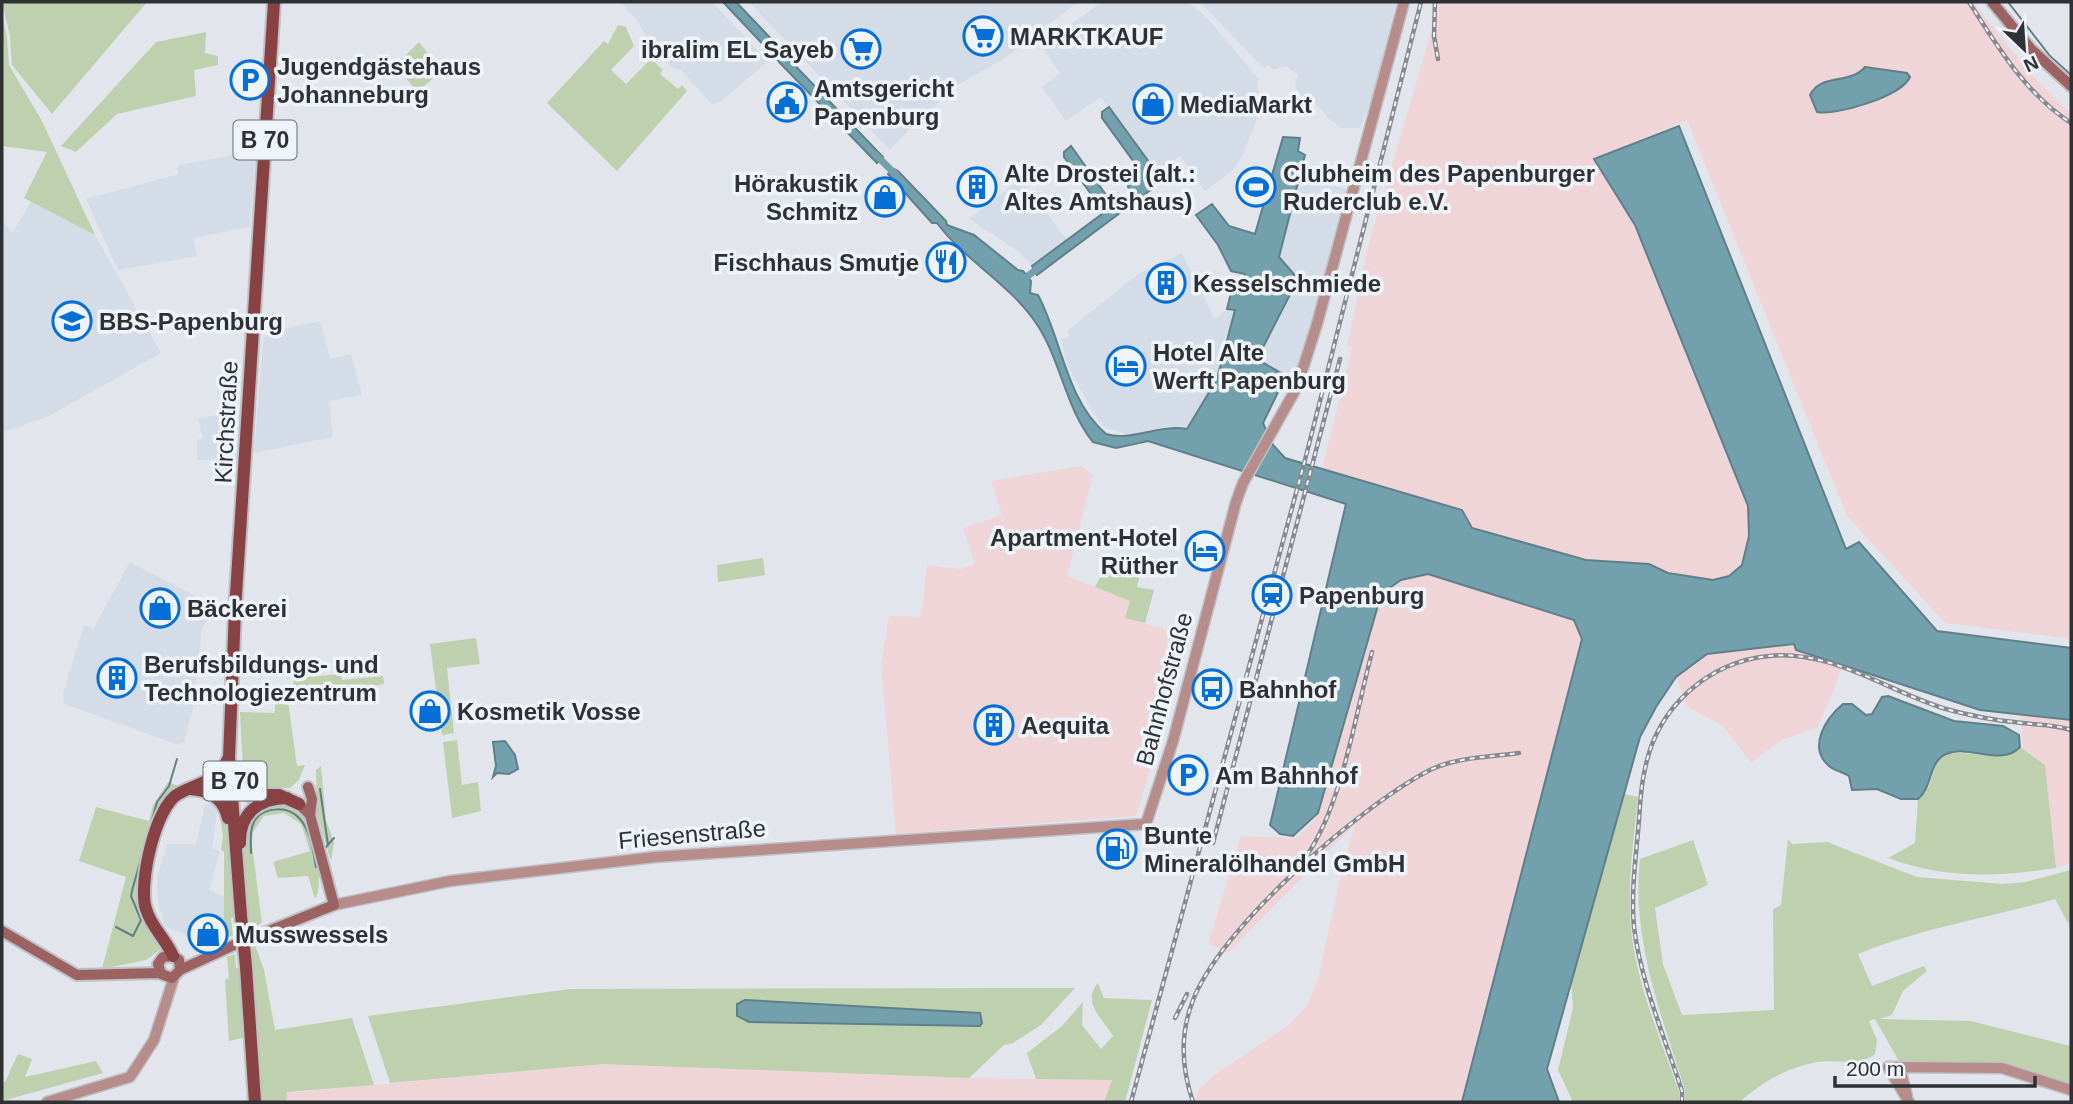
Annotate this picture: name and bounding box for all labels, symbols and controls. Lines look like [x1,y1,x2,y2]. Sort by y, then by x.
north arrow [1989,14,2059,84]
supermarket icon: MARKTKAUF [962,15,1004,57]
place label: MARKTKAUF [1010,23,1163,50]
supermarket icon: ibralim EL Sayeb [840,28,882,70]
place label: ibralim EL Sayeb [641,36,834,63]
text: N [2020,52,2042,76]
place label: Jugendgästehaus Johanneburg [277,53,481,108]
parking icon: Jugendgästehaus Johanneburg [229,59,271,101]
place label: Amtsgericht Papenburg [814,75,954,130]
public building icon: Amtsgericht Papenburg [766,81,808,123]
shop icon: MediaMarkt [1132,83,1174,125]
place label: MediaMarkt [1180,91,1312,118]
road number: B 70 [233,120,296,160]
place label: Alte Drostei (alt.: Altes Amtshaus) [1004,160,1196,215]
place label: Clubheim des Papenburger Ruderclub e.V. [1283,160,1595,215]
building icon: Alte Drostei (alt.: Altes Amtshaus) [956,166,998,208]
sports icon: Clubheim des Papenburger Ruderclub e.V. [1235,166,1277,208]
place label: Hörakustik Schmitz [734,170,859,225]
shop icon: Hörakustik Schmitz [864,176,906,218]
restaurant icon: Fischhaus Smutje [925,241,967,283]
place label: Fischhaus Smutje [714,249,919,276]
building icon: Kesselschmiede [1145,262,1187,304]
place label: Kesselschmiede [1193,270,1381,297]
school or university icon: BBS-Papenburg [51,300,93,342]
place label: BBS-Papenburg [99,308,283,335]
place label: Hotel Alte Werft Papenburg [1153,339,1346,394]
hotel icon: Hotel Alte Werft Papenburg [1105,345,1147,387]
street label: Kirchstraße [209,360,243,484]
place label: Apartment-Hotel Rüther [990,524,1178,579]
hotel icon: Apartment-Hotel Rüther [1184,530,1226,572]
station icon: Papenburg [1251,574,1293,616]
place label: Papenburg [1299,582,1424,609]
shop icon: Bäckerei [139,587,181,629]
place label: Bäckerei [187,595,287,622]
street label: Bahnhofstraße [1131,609,1197,769]
place label: Berufsbildungs- und Technologiezentrum [144,651,379,706]
building icon: Berufsbildungs- und Technologiezentrum [96,657,138,699]
bus stop icon: Bahnhof [1191,668,1233,710]
place label: Bahnhof [1239,676,1337,703]
shop icon: Kosmetik Vosse [409,690,451,732]
place label: Kosmetik Vosse [457,698,641,725]
building icon: Aequita [973,704,1015,746]
place label: Aequita [1021,712,1110,739]
parking icon: Am Bahnhof [1167,754,1209,796]
road number: B 70 [204,762,266,800]
place label: Am Bahnhof [1215,762,1359,789]
street label: Friesenstraße [617,814,767,854]
place label: Bunte Mineralölhandel GmbH [1144,822,1405,877]
fuel station icon: Bunte Mineralölhandel GmbH [1096,828,1138,870]
shop icon: Musswessels [187,913,229,955]
place label: Musswessels [235,921,388,948]
scale bar [1835,1044,2035,1088]
text: 200 m [1846,1057,1904,1080]

